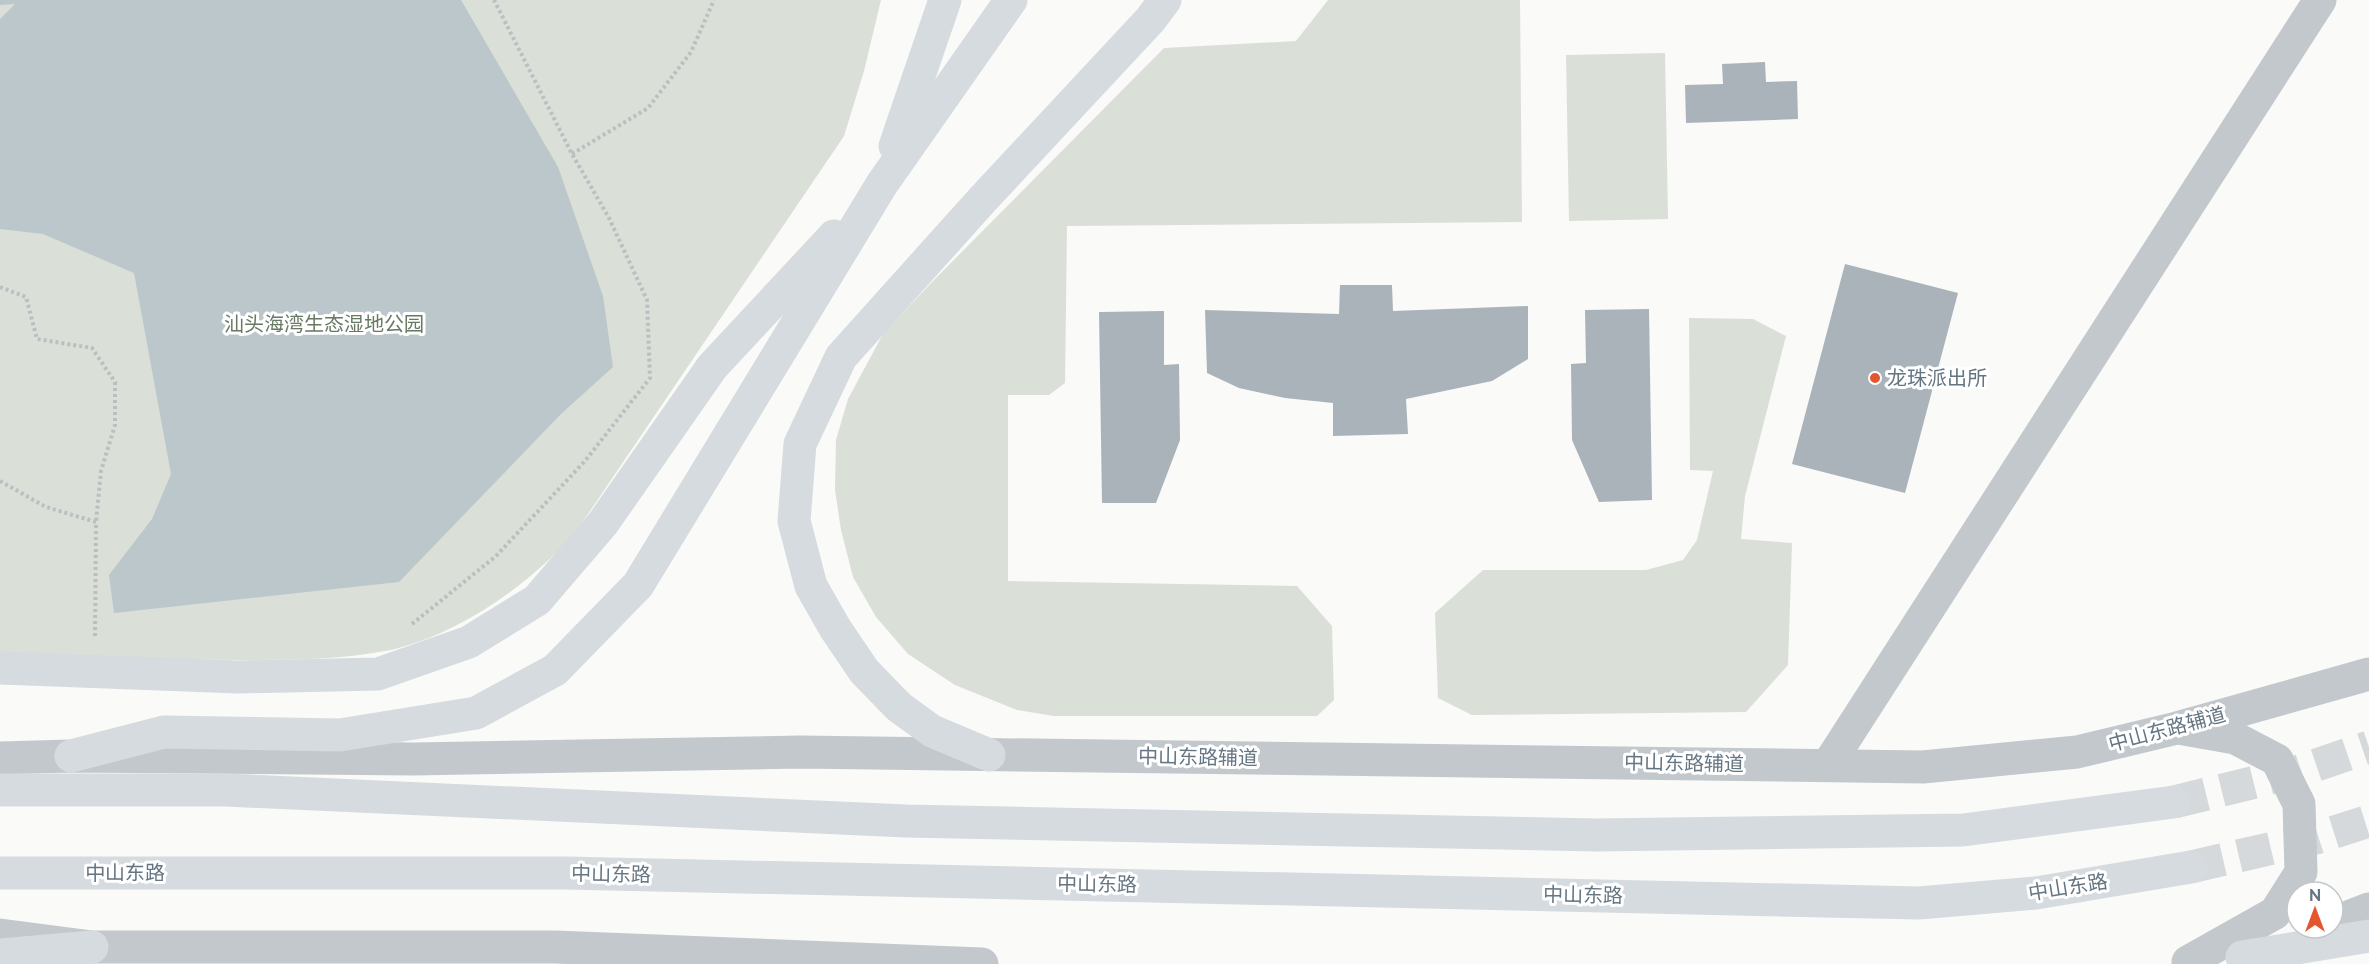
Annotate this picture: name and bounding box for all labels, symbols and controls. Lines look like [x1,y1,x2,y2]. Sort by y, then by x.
park label: 汕头海湾生态湿地公园 [224,312,424,336]
place label: 龙珠派出所 [1887,366,1987,390]
marker: 龙珠派出所 [1868,371,1882,385]
street label: 中山东路辅道 [2106,702,2228,756]
street label: 中山东路辅道 [1138,744,1258,770]
street label: 中山东路辅道 [1624,750,1744,776]
street label: 中山东路 [85,861,165,885]
street label: 中山东路 [571,861,651,887]
street label: 中山东路 [2027,869,2109,905]
street label: 中山东路 [1057,871,1137,897]
north arrow [2285,880,2345,940]
street label: 中山东路 [1543,882,1623,908]
text: N [2309,886,2321,905]

